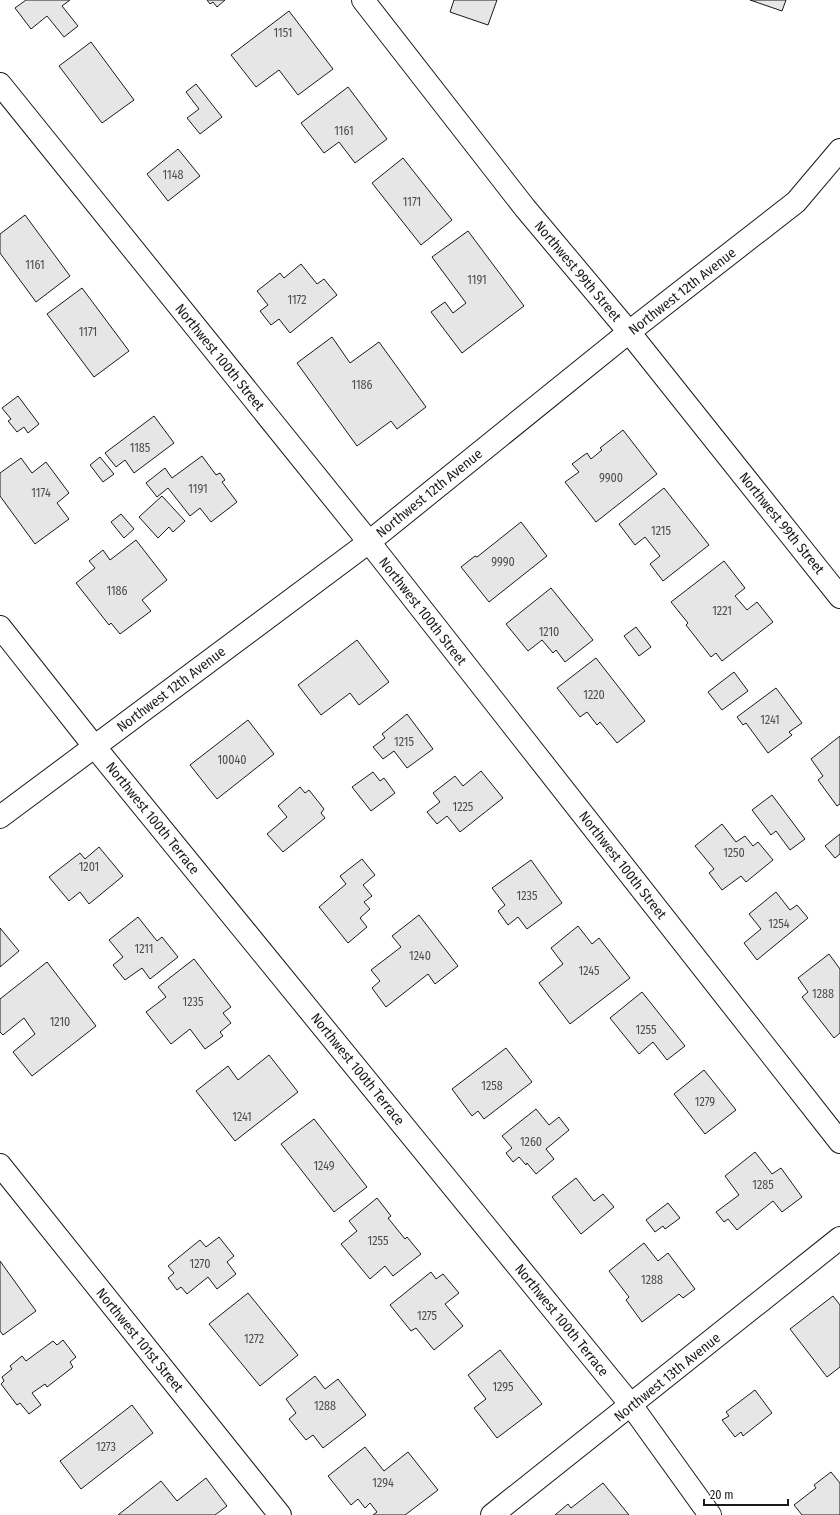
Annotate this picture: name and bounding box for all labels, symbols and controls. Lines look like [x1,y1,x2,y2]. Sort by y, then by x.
house number: 1151 [274,26,292,40]
house number: 1161 [334,124,354,138]
house number: 1148 [162,168,184,182]
house number: 1171 [403,195,421,209]
street label: Northwest 99th Street [531,218,625,325]
street label: Northwest 12th Avenue [625,244,739,339]
house number: 1161 [25,258,45,272]
house number: 1191 [467,273,487,287]
house number: 1172 [287,293,307,307]
street label: Northwest 100th Street [171,301,268,414]
house number: 1171 [79,325,97,339]
house number: 1186 [351,378,373,392]
house number: 1185 [130,441,151,455]
street label: Northwest 12th Avenue [373,445,486,541]
street label: Northwest 99th Street [735,469,828,578]
house number: 9900 [599,471,623,485]
house number: 1191 [188,482,208,496]
house number: 1174 [31,486,51,500]
house number: 1215 [651,524,671,538]
street label: Northwest 100th Street [375,554,470,669]
house number: 9990 [491,555,515,569]
house number: 1186 [106,584,128,598]
house number: 1221 [712,604,732,618]
house number: 1210 [539,625,559,639]
street label: Northwest 12th Avenue [114,643,229,736]
house number: 1220 [583,688,605,702]
house number: 1241 [760,713,780,727]
house number: 1215 [394,735,414,749]
house number: 10040 [217,753,247,767]
street label: Northwest 100th Terrace [102,759,203,878]
house number: 1225 [453,800,474,814]
street label: Northwest 100th Street [575,808,670,923]
house number: 1250 [723,846,745,860]
house number: 1201 [79,860,99,874]
house number: 1235 [517,889,538,903]
house number: 1254 [768,917,790,931]
house number: 1211 [135,942,153,956]
house number: 1240 [409,949,431,963]
house number: 1245 [579,964,600,978]
house number: 1288 [812,987,834,1001]
house number: 1235 [183,995,204,1009]
street label: Northwest 100th Terrace [307,1010,408,1129]
house number: 1210 [50,1015,70,1029]
house number: 1255 [636,1023,657,1037]
house number: 1258 [481,1079,503,1093]
house number: 1279 [695,1095,715,1109]
house number: 1241 [232,1110,252,1124]
house number: 1260 [520,1135,542,1149]
house number: 1249 [313,1159,335,1173]
house number: 1285 [752,1178,774,1192]
house number: 1255 [368,1234,389,1248]
house number: 1270 [190,1257,210,1271]
street label: Northwest 100th Terrace [511,1261,612,1380]
house number: 1288 [641,1273,663,1287]
street label: Northwest 101st Street [92,1285,187,1396]
house number: 1275 [417,1309,438,1323]
street label: Northwest 13th Avenue [611,1329,724,1425]
house number: 1272 [244,1332,264,1346]
house number: 1295 [492,1380,514,1394]
house number: 1288 [314,1399,336,1413]
house number: 1273 [96,1440,116,1454]
house number: 1294 [372,1476,394,1490]
scale bar [704,1481,788,1507]
text: 20 m [710,1488,734,1502]

